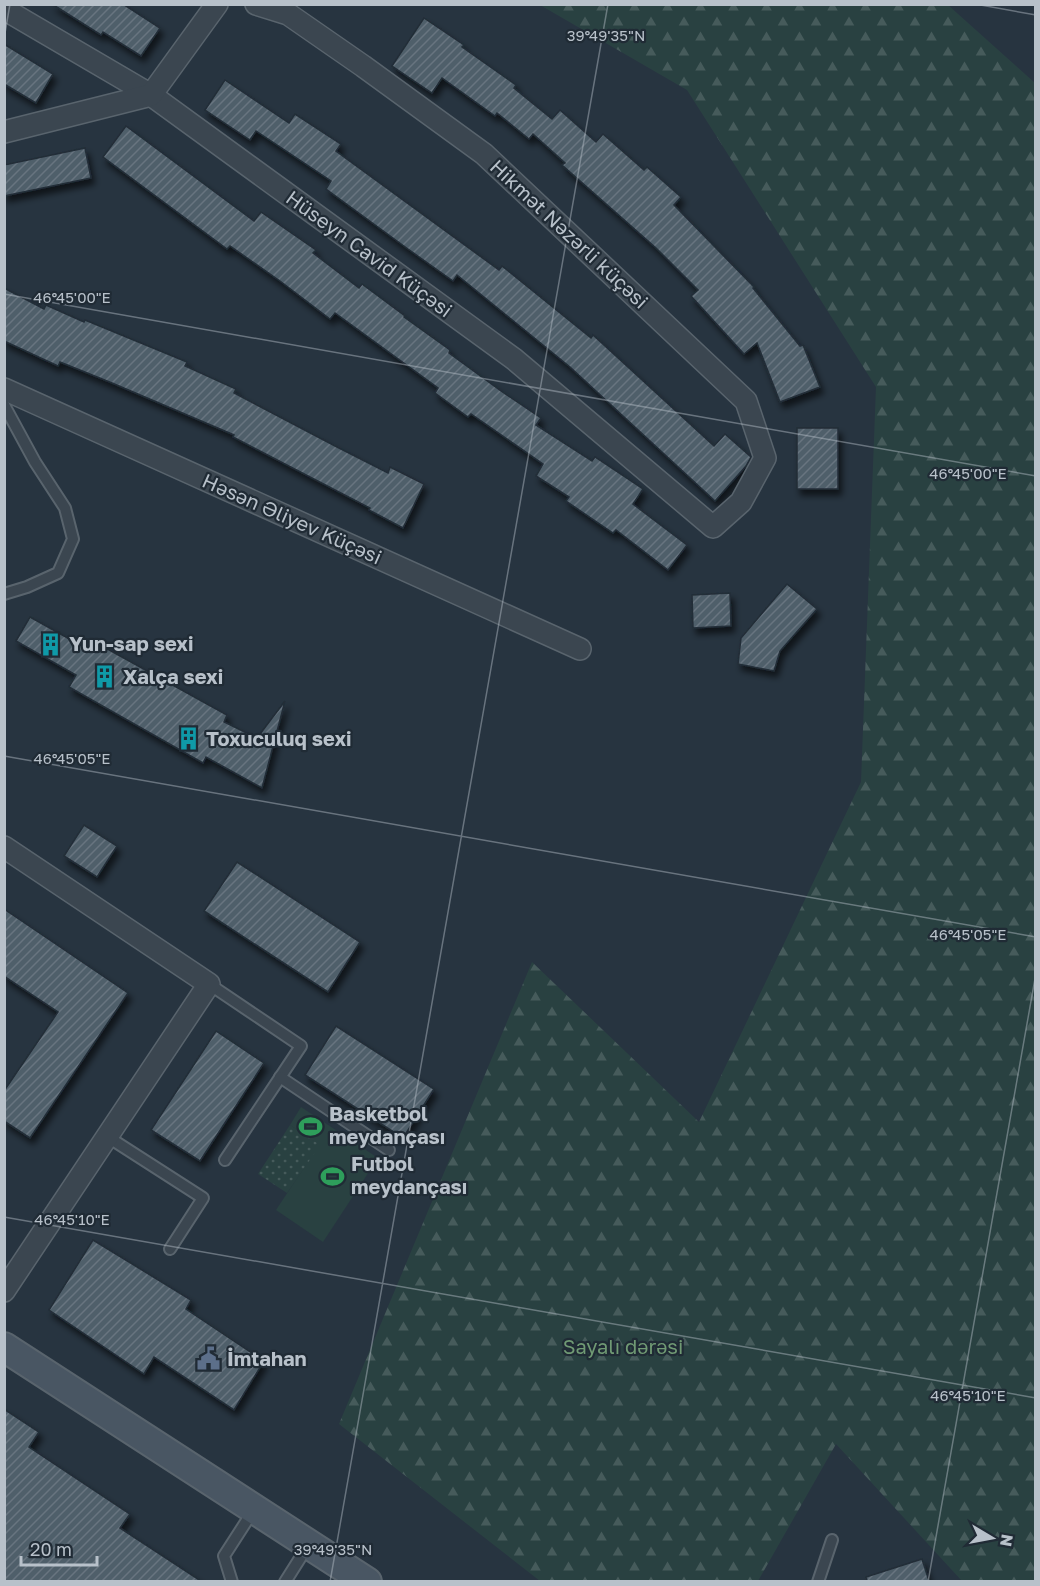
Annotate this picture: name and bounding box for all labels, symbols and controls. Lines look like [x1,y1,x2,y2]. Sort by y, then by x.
text: 39°49'35"N [567,26,645,44]
street label: Hikmət Nəzərli küçəsi [486,154,654,313]
street label: Hüseyn Cavid Küçəsi [282,185,457,322]
text: 46°45'00"E [33,288,111,306]
text: 46°45'00"E [929,464,1007,482]
street label: Həsən Əliyev Küçəsi [199,468,386,568]
building icon: Yun-sap sexi [38,631,64,657]
place label: Yun-sap sexi [69,631,193,655]
building icon: Xalça sexi [92,664,118,690]
place label: Xalça sexi [123,664,223,688]
building icon: Toxuculuq sexi [175,726,201,752]
place label: Toxuculuq sexi [206,726,351,750]
text: 46°45'05"E [34,749,110,767]
text: 46°45'05"E [930,925,1006,943]
place label: Basketbol meydançası [329,1101,445,1148]
sports icon: Basketbol meydançası [298,1113,324,1139]
place label: Futbol meydançası [351,1151,467,1198]
sports icon: Futbol meydançası [320,1163,346,1189]
text: 46°45'10"E [34,1210,110,1228]
park label: Sayalı dərəsi [563,1334,683,1358]
public building icon: İmtahan [196,1346,222,1372]
place label: İmtahan [227,1346,307,1370]
text: 46°45'10"E [930,1386,1006,1404]
north arrow [962,1508,1022,1568]
scale bar [21,1529,98,1567]
text: N [996,1533,1018,1548]
text: 20 m [30,1538,72,1560]
text: 39°49'35"N [294,1540,372,1558]

